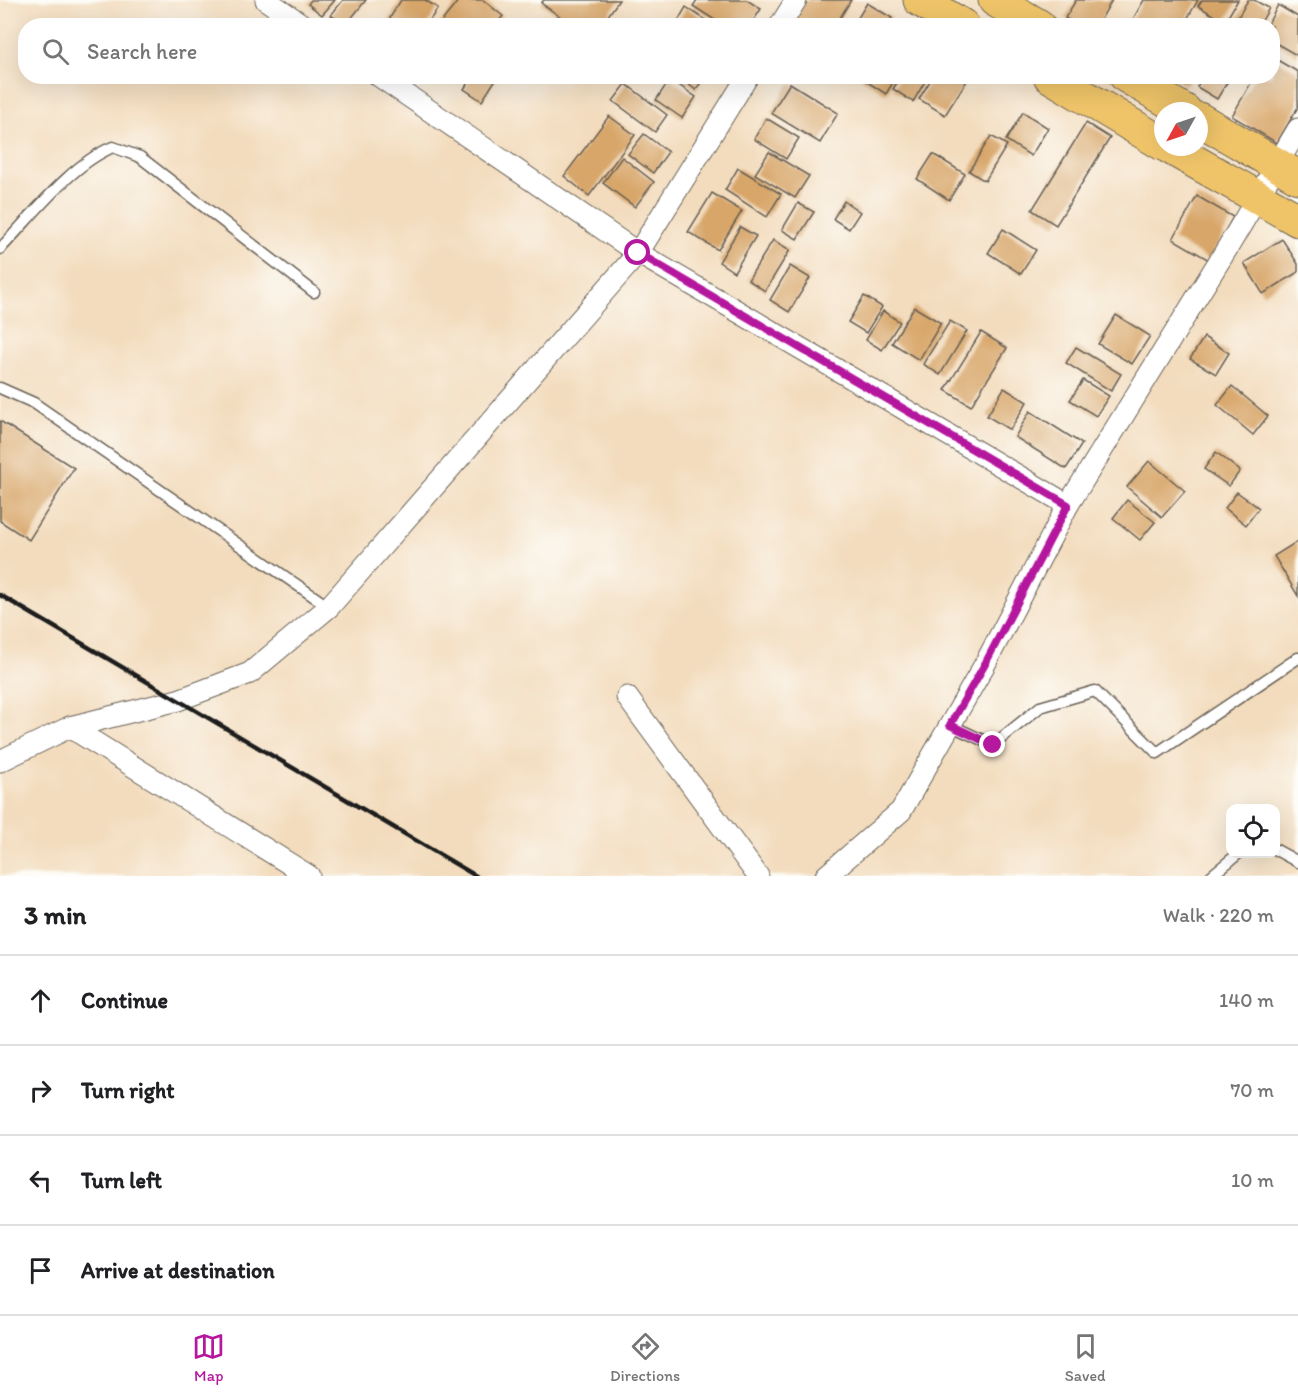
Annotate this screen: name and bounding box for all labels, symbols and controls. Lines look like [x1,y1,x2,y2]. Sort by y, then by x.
search box [18,18,1280,84]
icon: search [39,35,72,68]
text: Search here [87,38,197,65]
north arrow [1154,102,1208,156]
route start [624,239,650,265]
route end [979,731,1005,757]
map controls [1226,804,1280,858]
button: locate [1226,804,1280,858]
text: 3 min [24,899,86,931]
text: Walk · 220 m [1163,903,1274,927]
icon: ahead [24,984,57,1017]
text: Continue [81,987,168,1014]
text: 140 m [1219,988,1274,1012]
icon: right [24,1074,57,1107]
text: Turn right [81,1077,175,1104]
text: 70 m [1230,1078,1274,1102]
icon: left [24,1164,57,1197]
text: Turn left [81,1167,162,1194]
text: 10 m [1231,1168,1274,1192]
icon: arrive [24,1254,57,1287]
text: Arrive at destination [81,1257,275,1284]
tab: Map [192,1330,225,1385]
tab: Directions [610,1330,680,1385]
tab: Saved [1065,1330,1106,1385]

